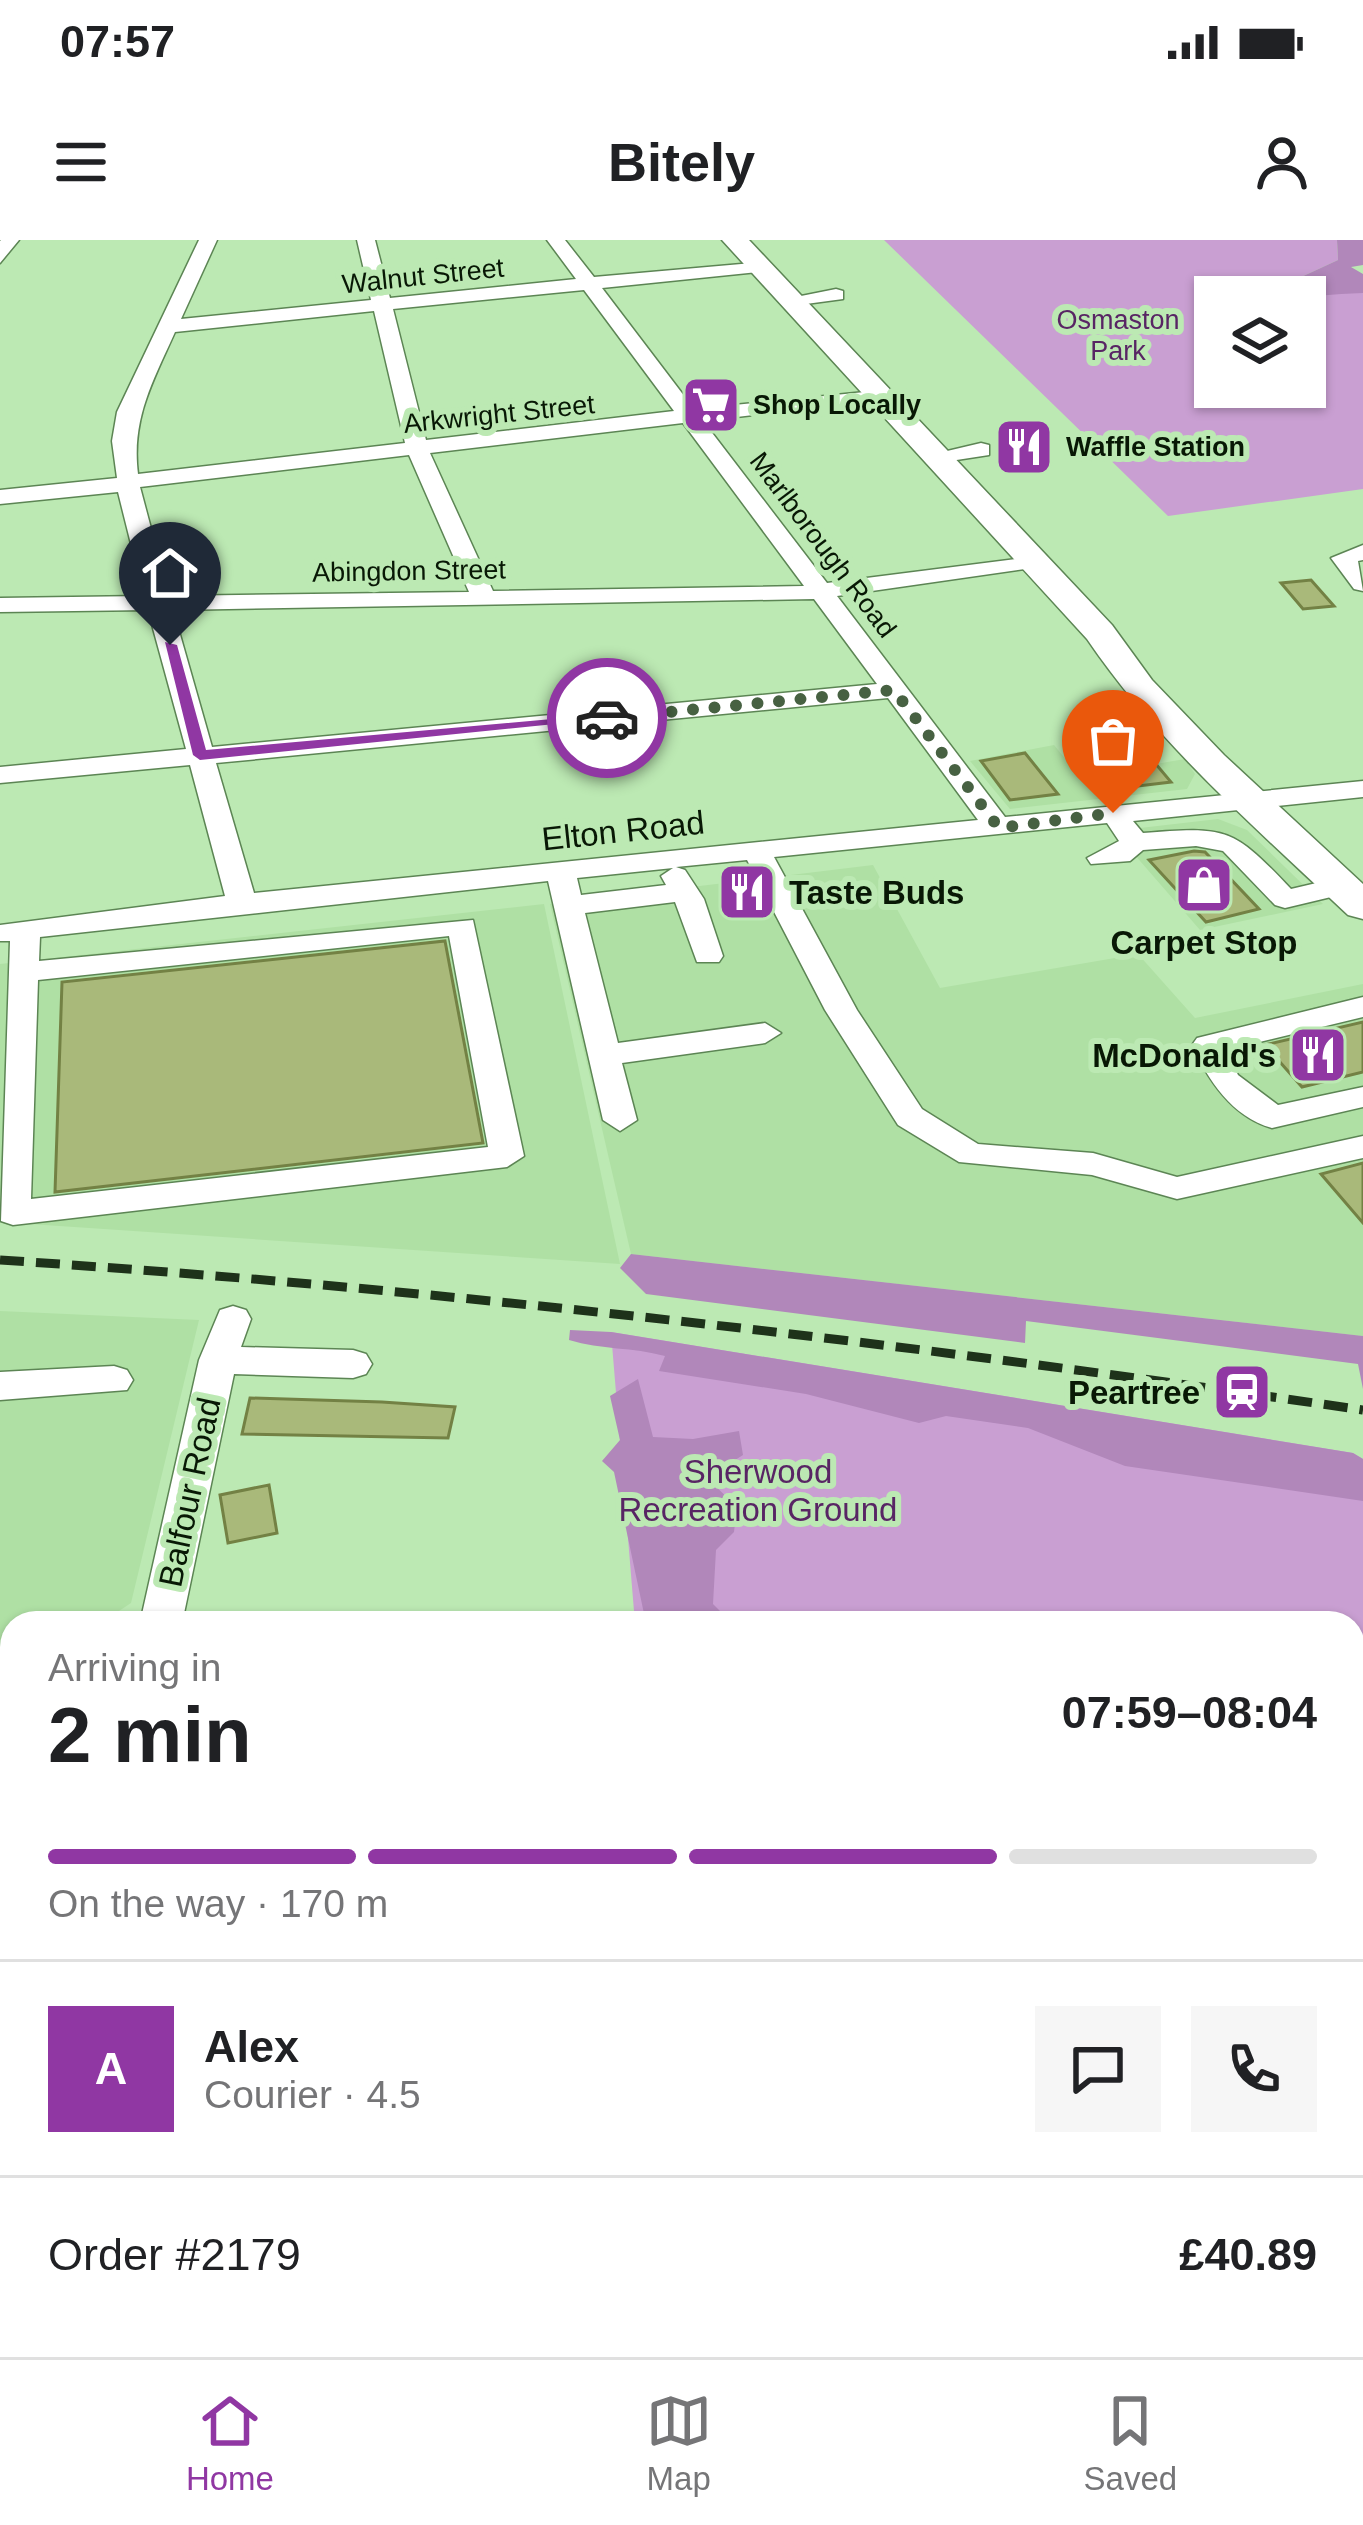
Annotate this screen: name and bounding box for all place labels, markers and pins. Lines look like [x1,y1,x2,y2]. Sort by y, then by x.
supermarket icon: Shop Locally [680,374,742,436]
place label: Shop Locally [753,390,921,420]
restaurant icon: Waffle Station [993,416,1055,478]
place label: Waffle Station [1066,432,1245,462]
pin [119,522,221,645]
pin [1062,690,1164,813]
shop icon: Carpet Stop [1173,854,1235,916]
restaurant icon: Taste Buds [716,861,778,923]
place label: Taste Buds [789,874,964,911]
place label: Carpet Stop [1110,924,1298,961]
restaurant icon: McDonald's [1287,1024,1349,1086]
place label: McDonald's [1092,1037,1276,1074]
station icon: Peartree [1211,1361,1273,1423]
place label: Peartree [1068,1374,1200,1411]

